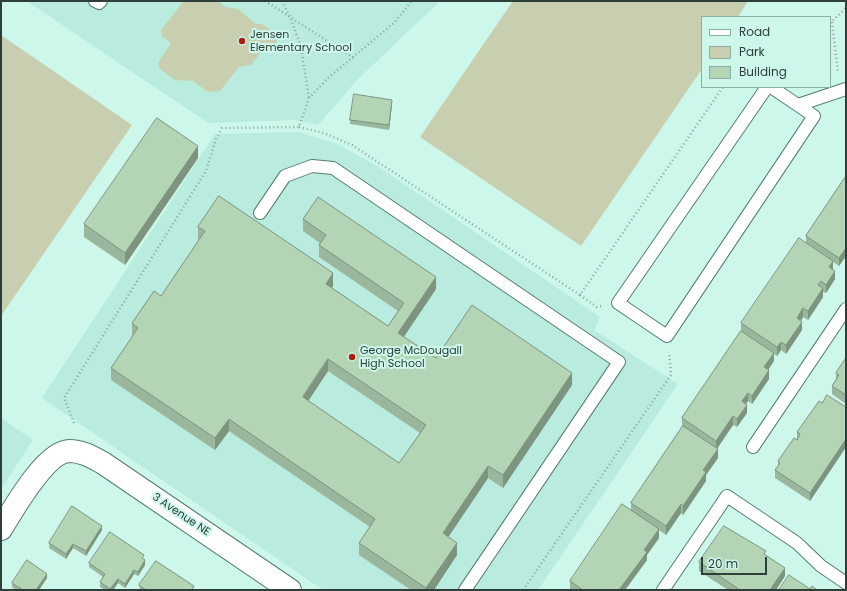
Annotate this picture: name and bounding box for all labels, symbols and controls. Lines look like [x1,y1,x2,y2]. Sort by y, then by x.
legend [701,16,831,88]
text: Road [739,23,770,40]
place label: Jensen Elementary School [250,28,352,54]
marker: Jensen Elementary School [237,36,247,46]
text: Park [739,43,765,60]
text: Building [739,63,787,80]
place label: George McDougall High School [360,344,462,370]
marker: George McDougall High School [347,352,357,362]
street label: 3 Avenue NE [150,491,212,539]
scale bar [703,549,769,575]
text: 20 m [708,555,738,572]

